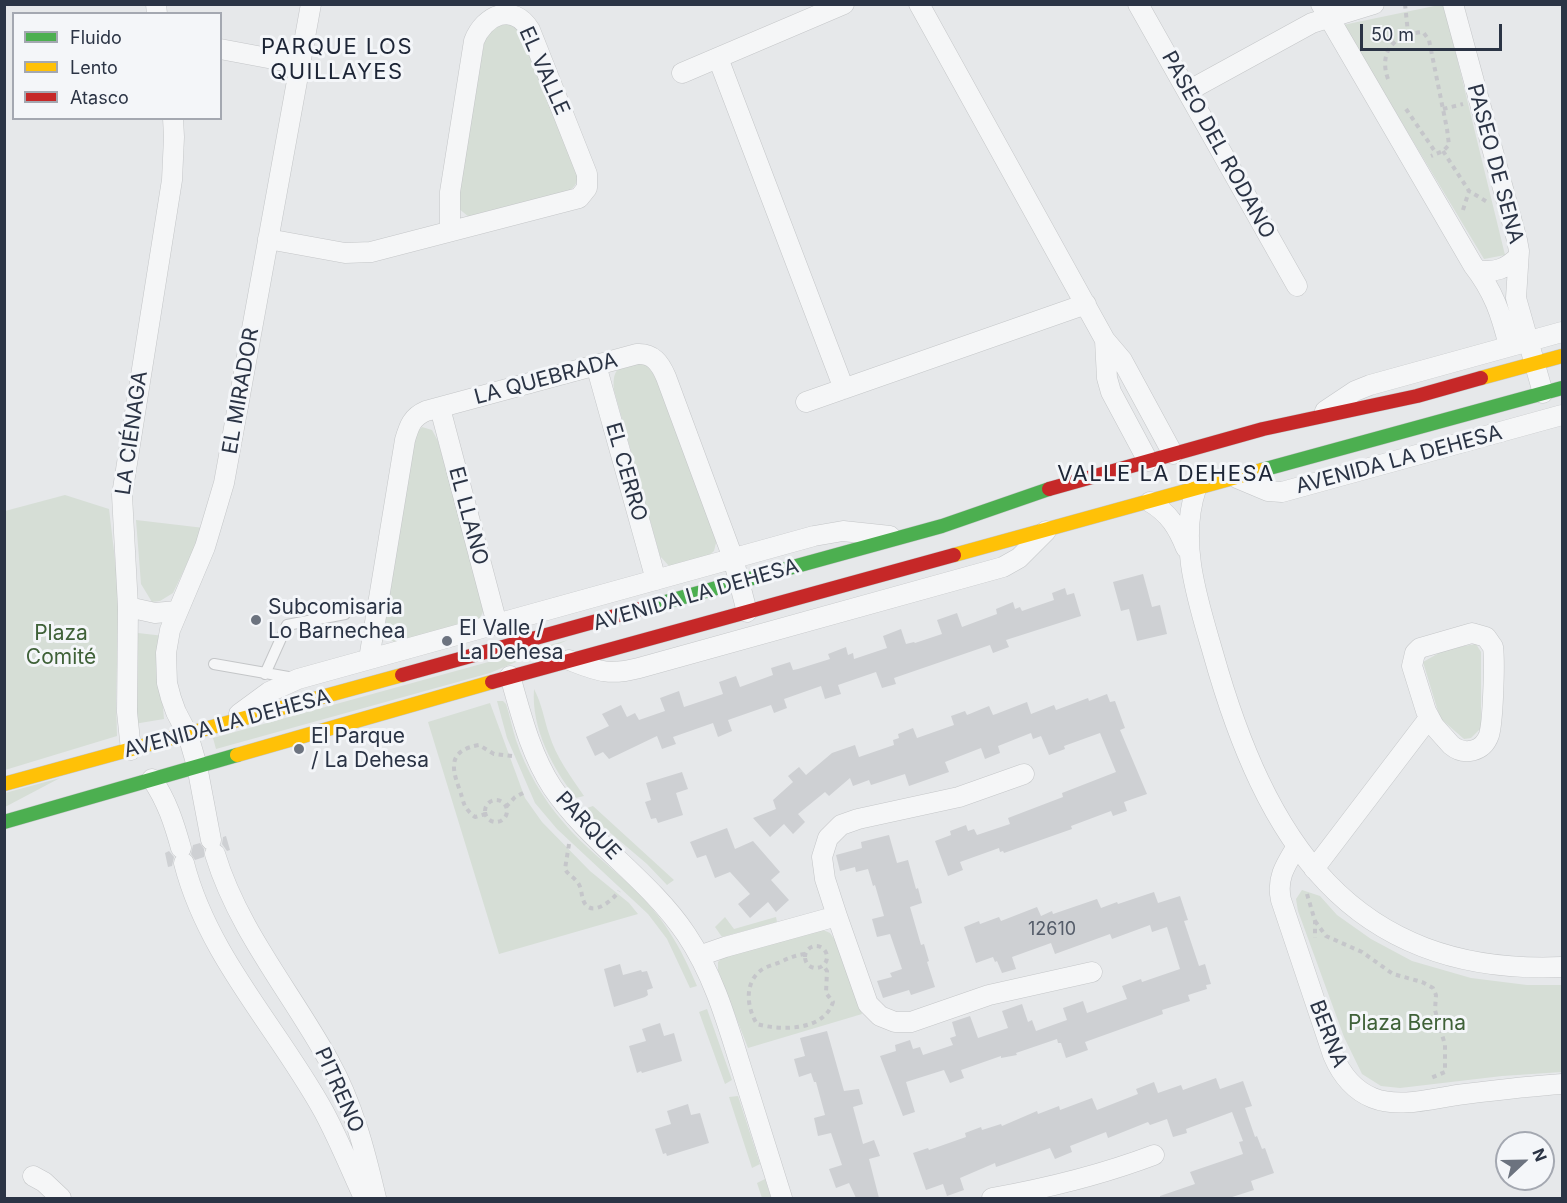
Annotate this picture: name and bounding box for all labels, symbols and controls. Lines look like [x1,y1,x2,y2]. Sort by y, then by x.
legend [12,12,222,120]
scale bar [1363,12,1506,50]
street label: EL VALLE [513,23,575,119]
text: 50 m [1371,24,1414,45]
text: Fluido [70,27,122,48]
district label: PARQUE LOS QUILLAYES [261,34,413,86]
street label: PASEO DEL RODANO [1156,47,1280,243]
text: Lento [70,57,118,78]
street label: PASEO DE SENA [1462,81,1528,247]
text: Atasco [70,87,129,108]
street label: EL MIRADOR [218,326,264,456]
street label: LA QUEBRADA [472,348,620,410]
street label: LA CIÉNAGA [111,369,153,497]
street label: EL CERRO [600,420,652,524]
street label: AVENIDA LA DEHESA [1293,420,1505,500]
district label: VALLE LA DEHESA [1057,461,1275,487]
street label: EL LLANO [443,464,493,568]
street label: AVENIDA LA DEHESA [590,554,802,636]
place label: Subcomisaria Lo Barnechea [268,595,405,645]
marker: Subcomisaria Lo Barnechea [249,613,263,627]
place label: El Valle / La Dehesa [459,616,564,666]
park label: Plaza Comité [26,621,96,671]
marker: El Valle / La Dehesa [440,634,454,648]
street label: AVENIDA LA DEHESA [121,684,333,764]
place label: El Parque / La Dehesa [311,724,429,774]
marker: El Parque / La Dehesa [292,742,306,756]
street label: PARQUE [550,787,626,865]
house number: 12610 [1028,919,1076,941]
street label: BERNA [1304,997,1352,1071]
park label: Plaza Berna [1348,1011,1466,1037]
street label: PITRENO [309,1043,369,1137]
north arrow [1495,1131,1555,1191]
text: N [1528,1146,1551,1164]

